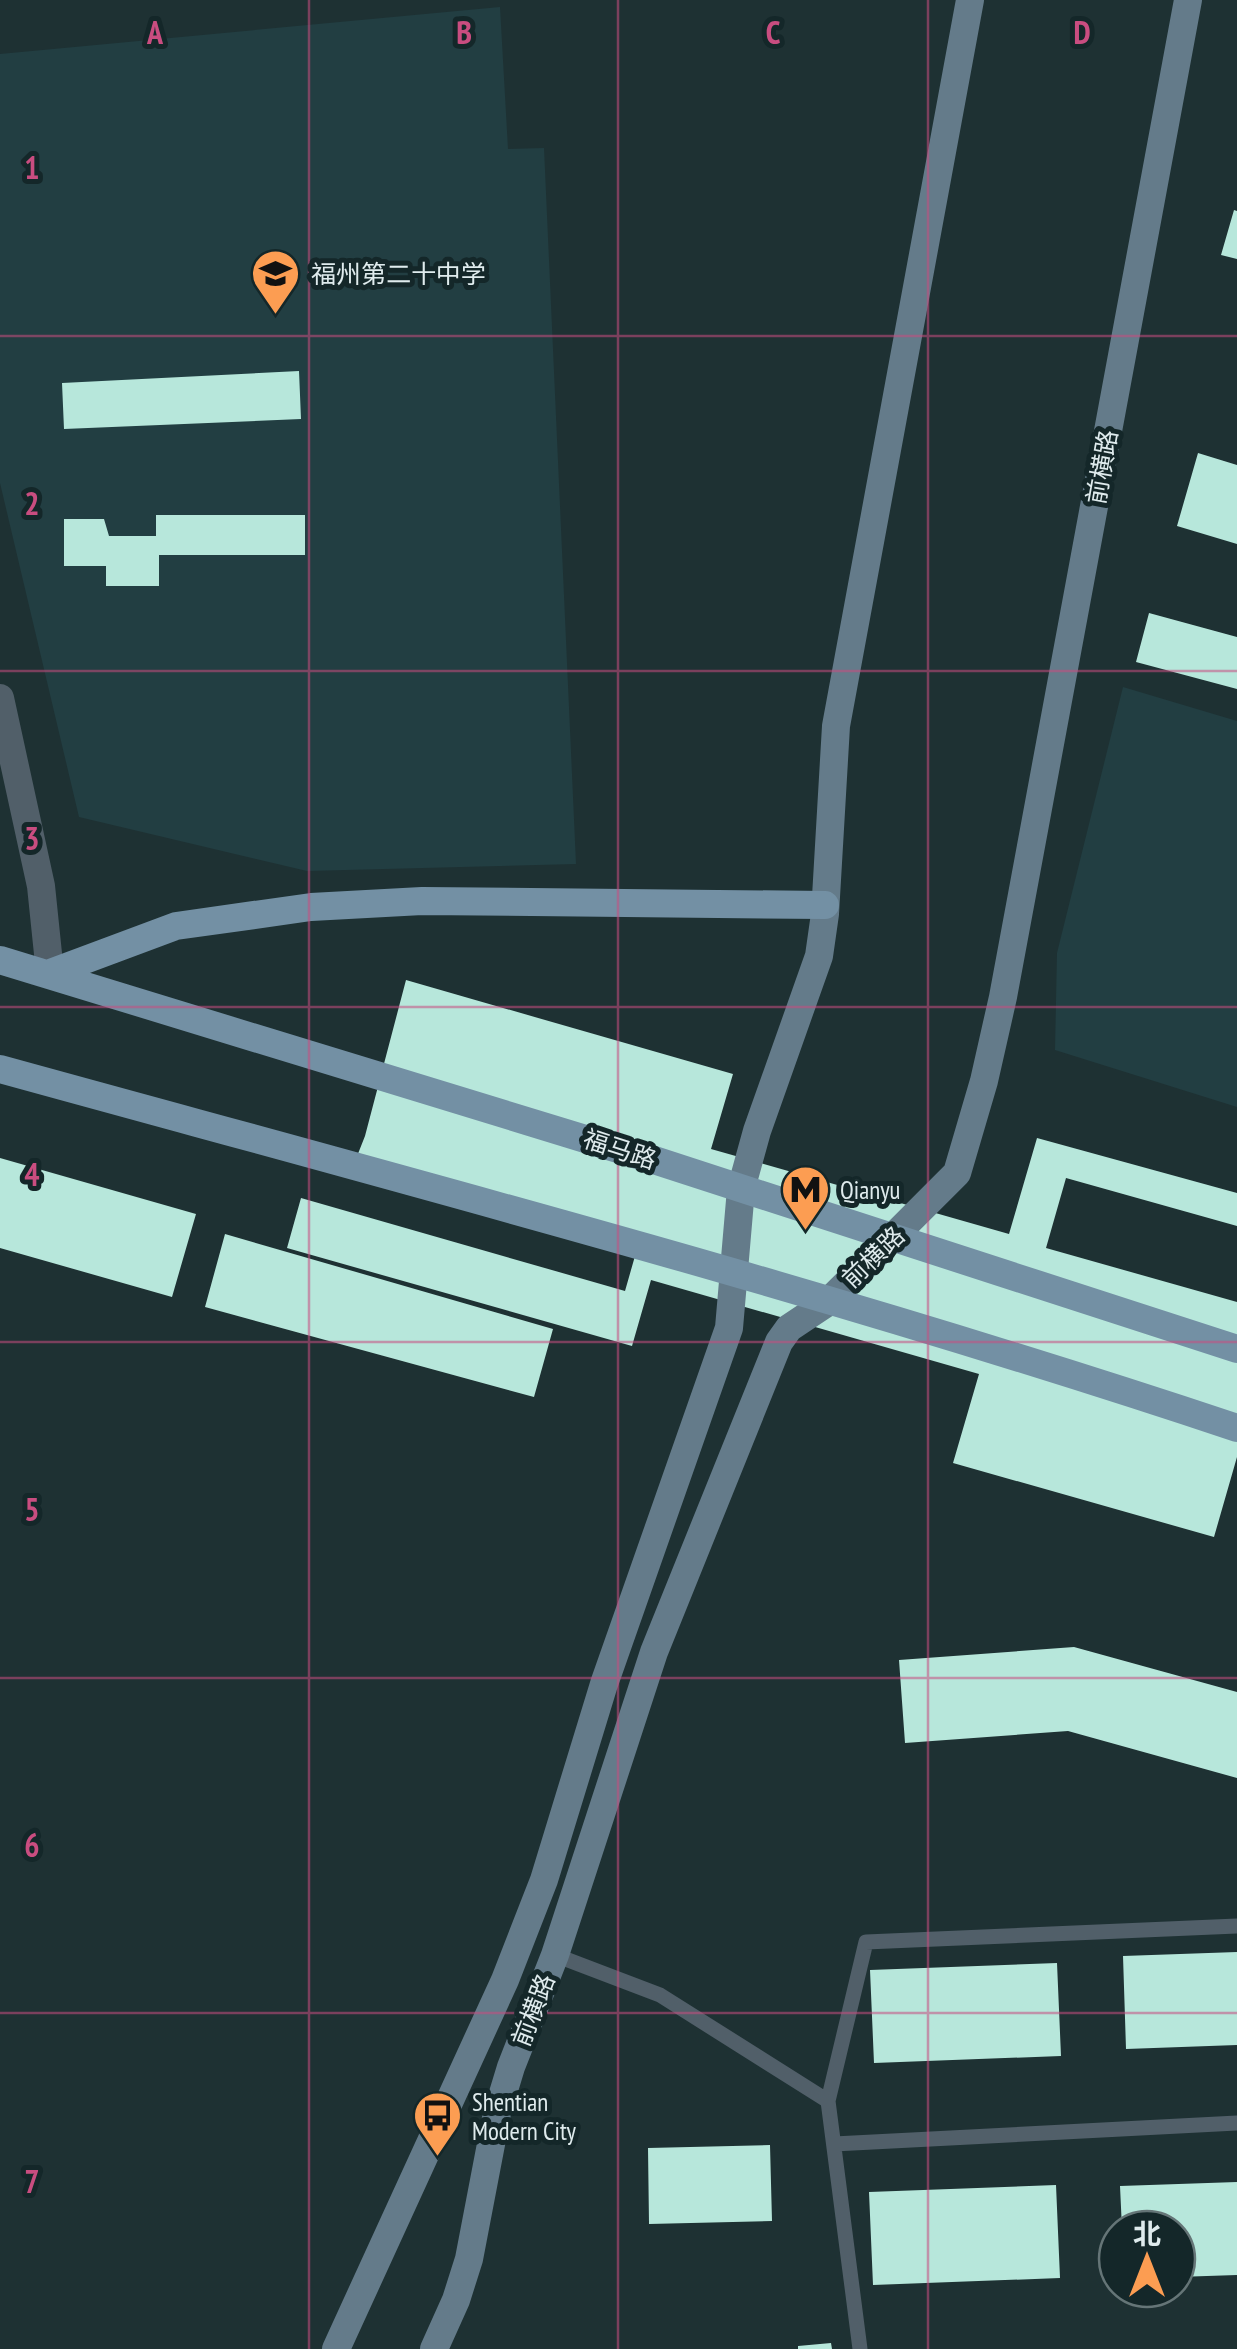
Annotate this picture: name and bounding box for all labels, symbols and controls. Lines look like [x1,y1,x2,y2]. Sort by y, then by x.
text: A [146,11,164,53]
text: B [456,11,472,53]
text: C [766,11,781,53]
text: D [1073,11,1091,53]
text: 1 [24,146,40,188]
school or university icon: 福州第二十中学 [250,248,302,316]
place label: 福州第二十中学 [311,258,486,290]
street label: 前横路 [1080,427,1124,507]
text: 2 [24,482,40,524]
text: 3 [24,817,40,859]
street label: 福马路 [579,1122,661,1176]
text: 4 [24,1153,40,1195]
metro station icon: Qianyu [779,1164,831,1232]
place label: Qianyu [840,1174,900,1206]
street label: 前横路 [835,1219,911,1295]
text: 5 [24,1488,40,1530]
text: 6 [24,1824,40,1866]
street label: 前横路 [505,1969,561,2051]
place label: Shentian Modern City [472,2086,577,2147]
bus stop icon: Shentian Modern City [411,2090,463,2158]
text: 7 [24,2160,40,2202]
north arrow [1097,2209,1197,2309]
text: 北 [1133,2215,1161,2252]

